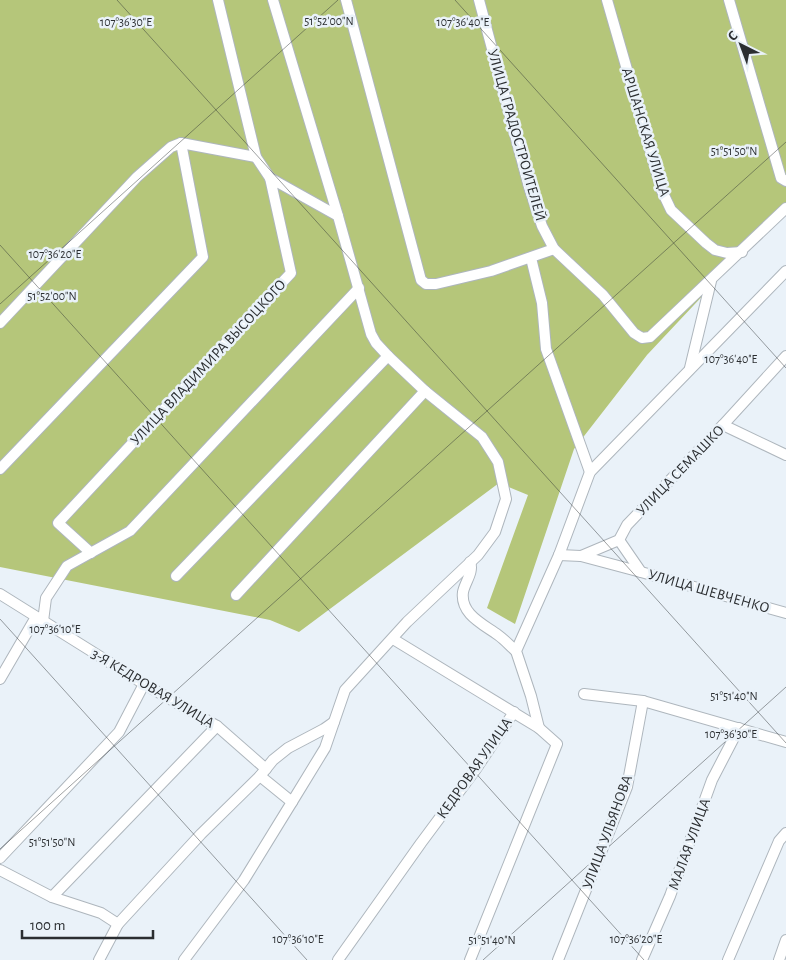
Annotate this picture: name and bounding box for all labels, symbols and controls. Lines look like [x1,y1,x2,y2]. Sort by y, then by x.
text: 51°52'00"N [304,15,354,27]
text: 107°36'30"E [100,16,152,28]
text: 107°36'40"E [437,16,490,28]
north arrow [716,20,766,70]
text: С [725,28,741,44]
street label: УЛИЦА ГРАДОСТРОИТЕЛЕЙ [485,47,548,223]
street label: АРШАНСКАЯ УЛИЦА [619,66,672,198]
text: 51°51'50"N [711,145,757,157]
text: 107°36'20"E [29,248,81,260]
street label: УЛИЦА ВЛАДИМИРА ВЫСОЦКОГО [128,277,289,448]
text: 51°52'00"N [27,290,77,302]
text: 107°36'40"E [705,353,758,365]
street label: УЛИЦА СЕМАШКО [634,422,727,518]
street label: УЛИЦА ШЕВЧЕНКО [647,567,771,616]
text: 107°36'10"E [29,623,81,635]
street label: 3-Я КЕДРОВАЯ УЛИЦА [89,646,217,731]
text: 51°51'40"N [710,690,758,702]
street label: КЕДРОВАЯ УЛИЦА [434,715,515,821]
text: 107°36'30"E [705,728,757,740]
street label: УЛИЦА УЛЬЯНОВА [580,773,635,891]
street label: МАЛАЯ УЛИЦА [666,796,713,892]
text: 51°51'50"N [29,836,75,848]
scale bar [22,908,154,940]
text: 100 m [30,918,65,933]
text: 107°36'10"E [272,933,324,945]
text: 107°36'20"E [610,933,662,945]
text: 51°51'40"N [468,934,516,946]

